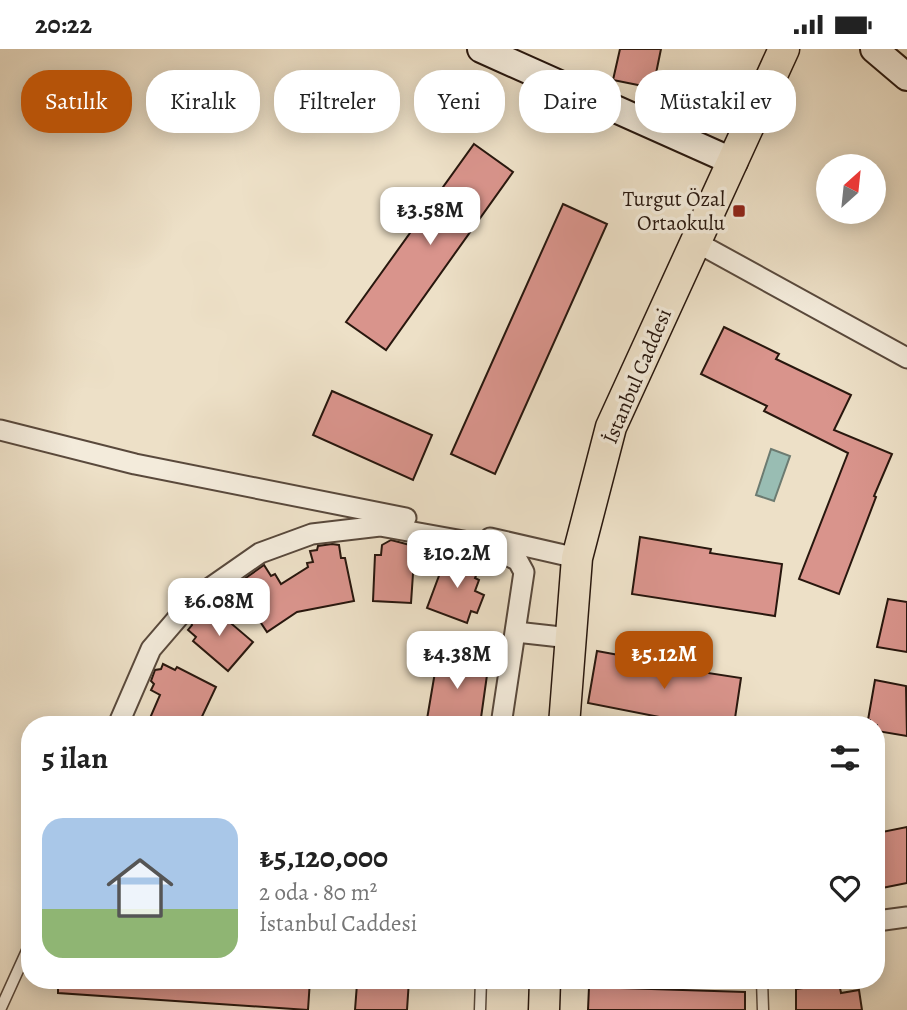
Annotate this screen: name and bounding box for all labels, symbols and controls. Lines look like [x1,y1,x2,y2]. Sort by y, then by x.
text: 20:22 [35,7,92,42]
chip: Satılık [21,70,132,133]
chip: Kiralık [146,70,260,133]
chip: Filtreler [274,70,400,133]
chip: Yeni [414,70,505,133]
chip: Daire [519,70,621,133]
chip: Müstakil ev [635,70,796,133]
north arrow [816,154,886,224]
map controls [816,154,886,224]
place label: Turgut Özal Ortaokulu [623,185,726,237]
pin: ₺3.58M [373,187,487,247]
text: ₺3.58M [396,194,464,225]
marker: Turgut Özal Ortaokulu [731,203,747,219]
street label: İstanbul Caddesi [596,304,678,448]
pin: ₺10.2M [400,531,514,590]
text: ₺10.2M [423,537,491,568]
pin: ₺6.08M [162,579,276,638]
text: ₺6.08M [184,585,254,616]
pin: ₺4.38M [400,631,514,691]
pin: ₺5.12M [607,631,721,691]
text: ₺4.38M [423,638,491,669]
text: ₺5.12M [631,638,697,669]
text: 5 ilan [42,738,108,778]
icon: filters [826,739,864,777]
text: ₺5,120,000 [259,837,388,877]
icon: home [98,846,182,930]
icon: heart [826,869,864,907]
text: 2 oda · 80 m² [259,877,377,908]
text: İstanbul Caddesi [259,908,417,939]

